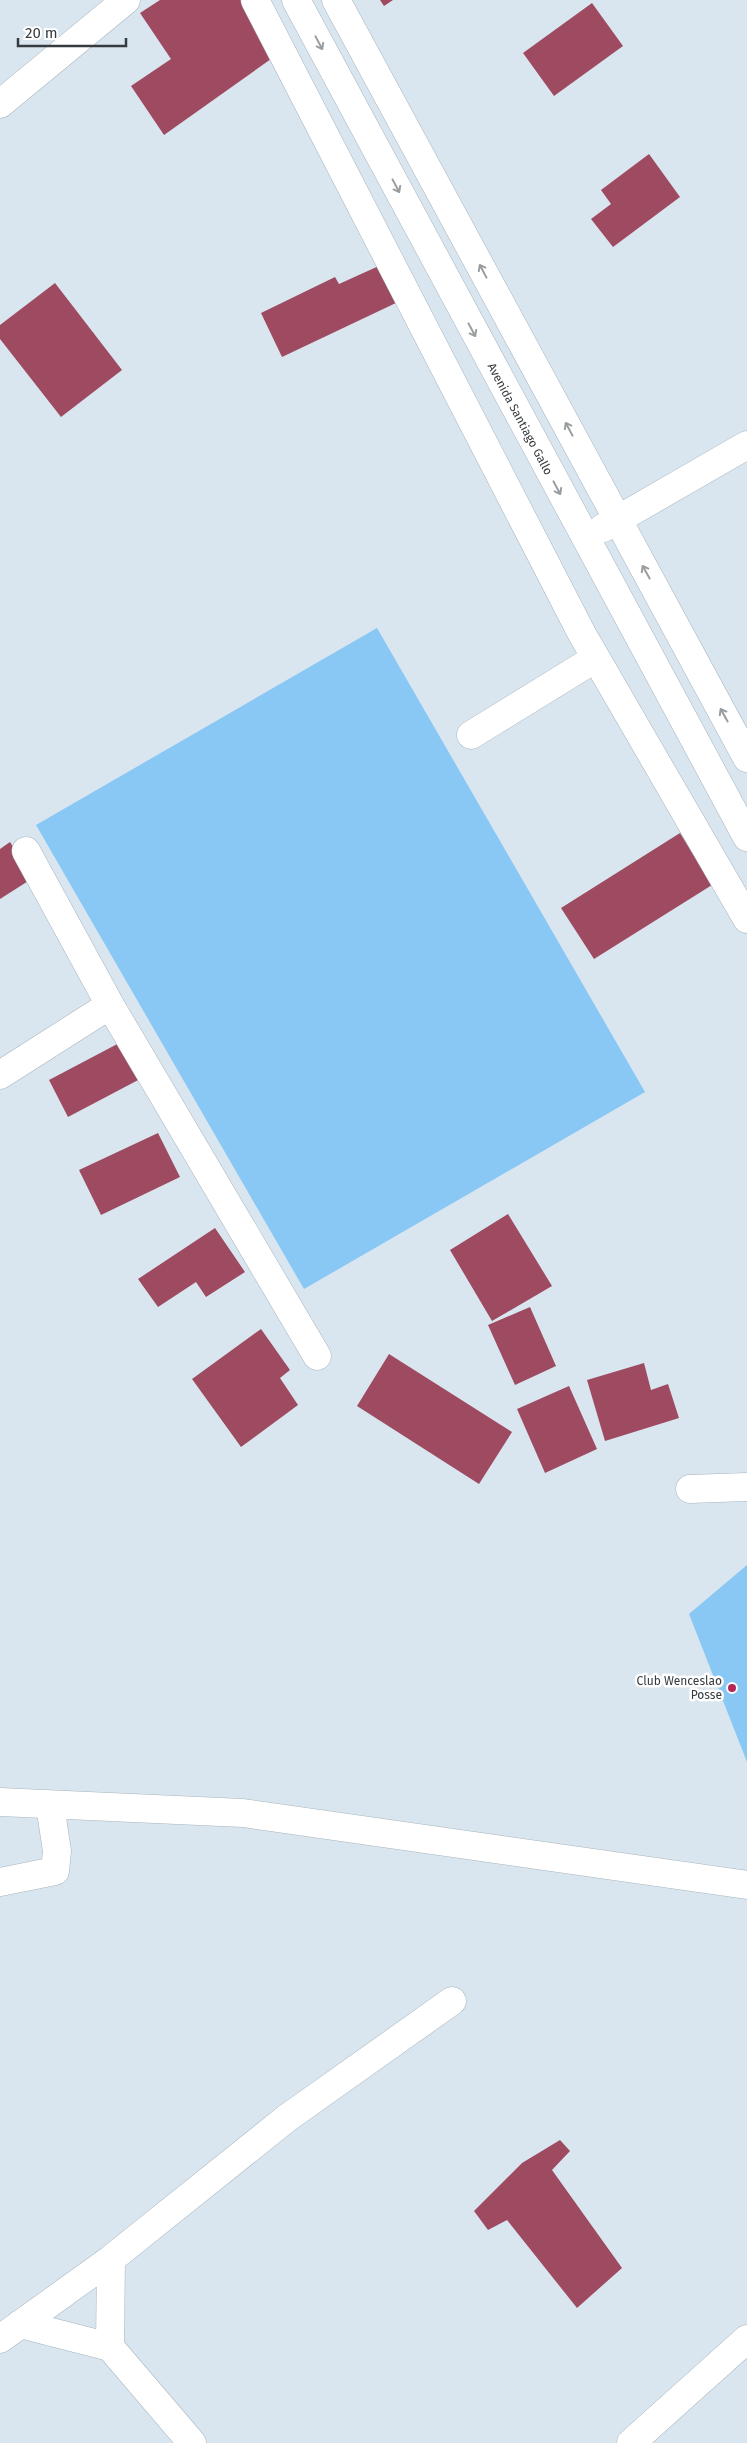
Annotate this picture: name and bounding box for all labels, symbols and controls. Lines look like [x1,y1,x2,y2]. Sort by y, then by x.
scale bar [18,15,125,47]
text: 20 m [25,24,58,42]
one-way arrow [315,35,324,50]
one-way arrow [391,179,401,194]
one-way arrow [478,264,487,279]
one-way arrow [468,322,478,336]
street label: Avenida Santiago Gallo [484,361,556,477]
one-way arrow [563,423,573,437]
one-way arrow [553,481,563,495]
one-way arrow [641,565,650,580]
one-way arrow [719,708,728,723]
place label: Club Wenceslao Posse [637,1674,722,1702]
marker: Club Wenceslao Posse [726,1682,738,1694]

